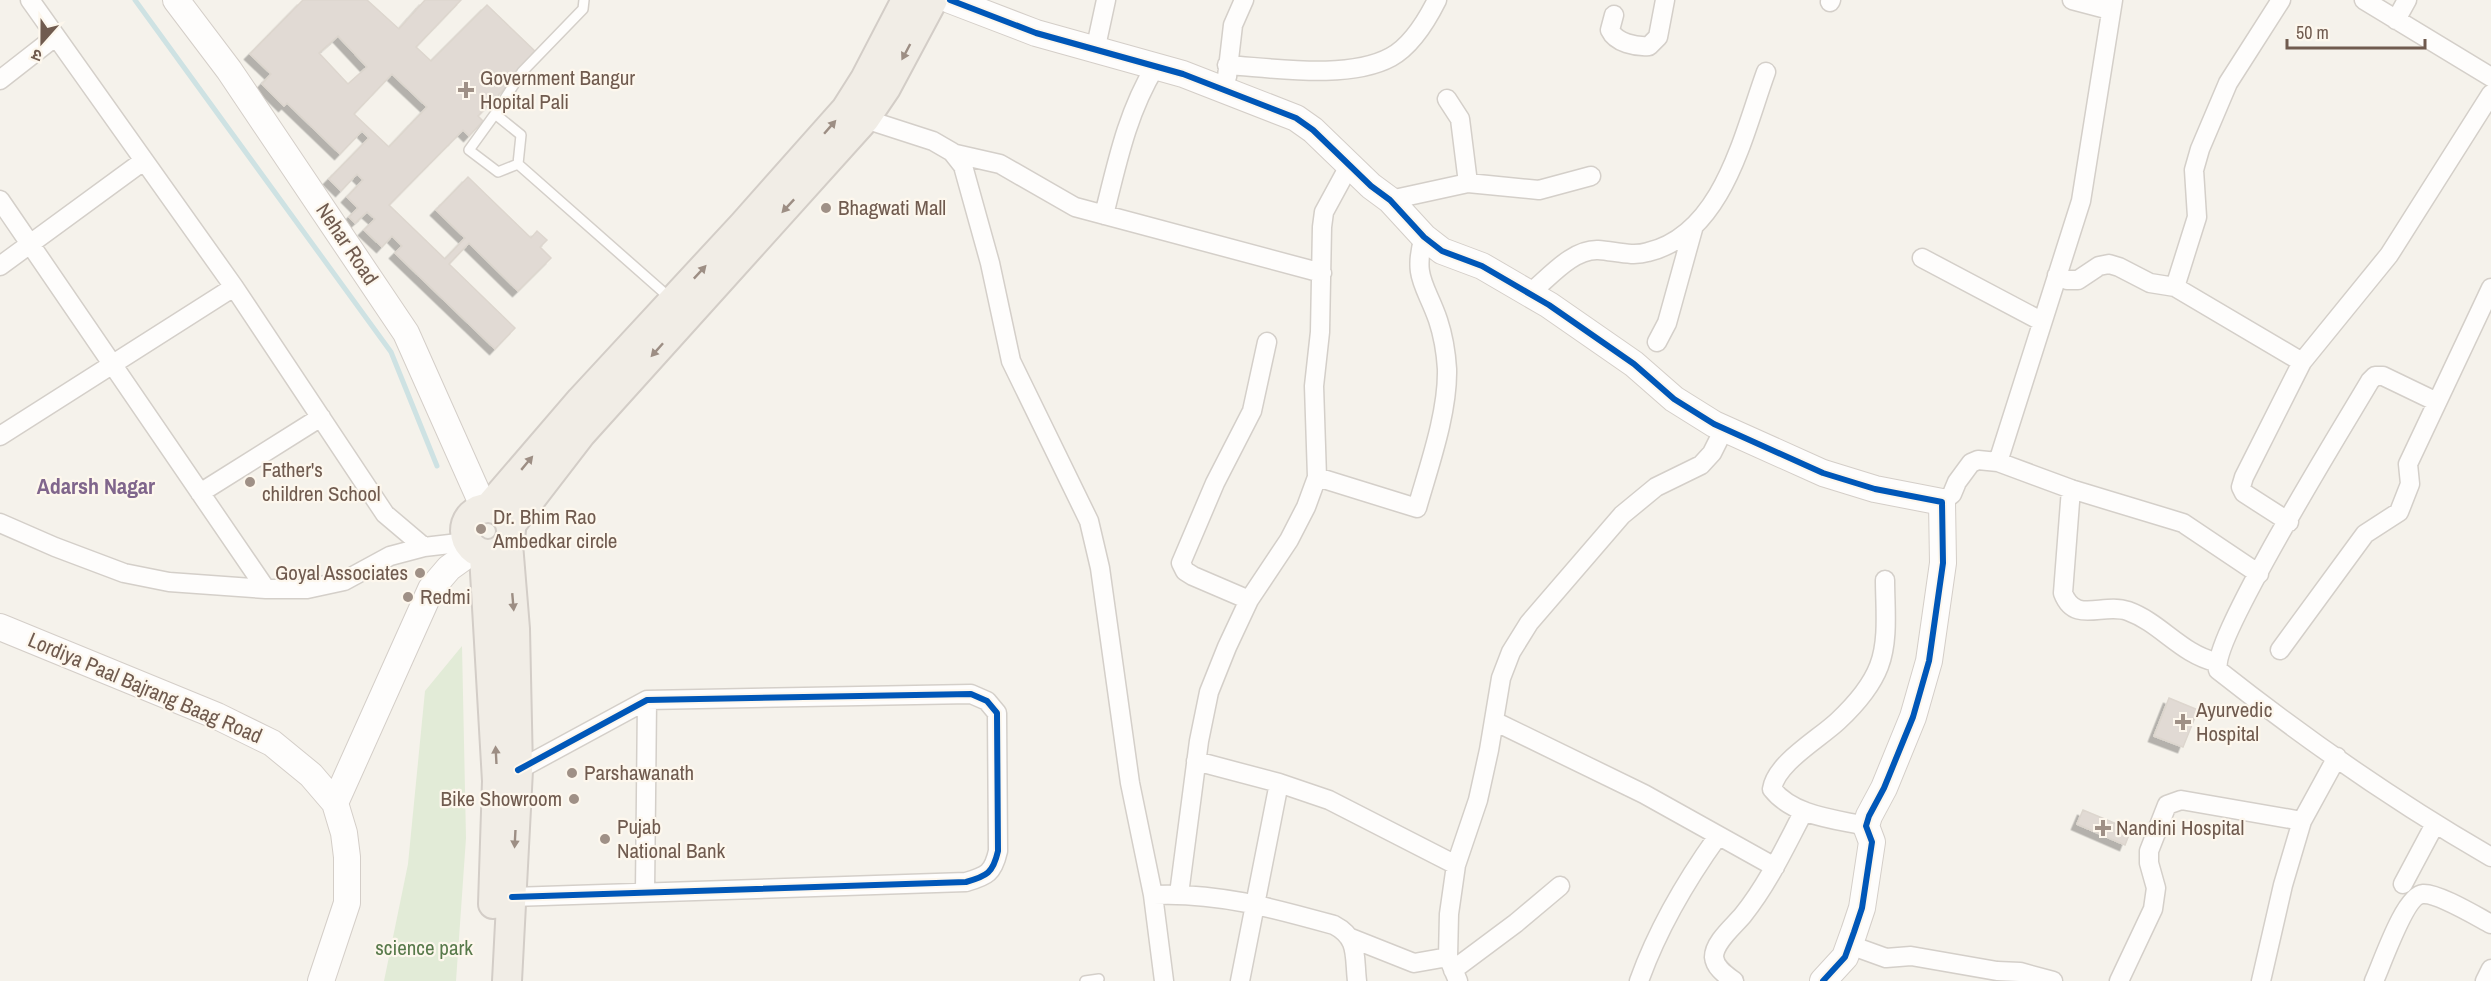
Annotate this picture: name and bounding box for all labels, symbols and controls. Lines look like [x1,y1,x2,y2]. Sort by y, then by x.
north arrow [12,12,72,72]
scale bar [2287,12,2425,50]
text: 50 m [2296,20,2329,45]
one-way arrow [901,43,911,60]
text: उ [28,44,45,68]
place label: Government Bangur Hopital Pali [480,63,635,116]
marker: Government Bangur Hopital Pali [457,81,475,99]
one-way arrow [823,119,837,134]
place label: Bhagwati Mall [838,193,946,222]
street label: Nehar Road [309,197,385,290]
one-way arrow [782,198,795,213]
marker: Bhagwati Mall [819,201,833,215]
one-way arrow [693,264,707,279]
one-way arrow [651,342,664,357]
place label: Father's children School [262,455,381,508]
one-way arrow [520,456,533,471]
district label: Adarsh Nagar [37,471,155,501]
marker: Father's children School [243,475,257,489]
place label: Dr. Bhim Rao Ambedkar circle [492,502,617,555]
marker: Dr. Bhim Rao Ambedkar circle [474,522,488,536]
place label: Goyal Associates [275,558,408,587]
marker: Goyal Associates [413,566,427,580]
place label: Redmi [420,582,471,611]
marker: Redmi [401,590,415,604]
one-way arrow [508,593,518,612]
street label: Lordiya Paal Bajrang Baag Road [24,625,267,750]
place label: Ayurvedic Hospital [2195,695,2272,748]
marker: Ayurvedic Hospital [2174,713,2192,731]
one-way arrow [491,745,500,764]
place label: Parshawanath [584,758,694,787]
marker: Parshawanath [565,766,579,780]
place label: Bike Showroom [440,784,562,813]
marker: Bike Showroom [567,792,581,806]
place label: Pujab National Bank [617,812,726,865]
place label: Nandini Hospital [2116,813,2244,842]
marker: Nandini Hospital [2094,819,2112,837]
one-way arrow [510,830,519,849]
marker: Pujab National Bank [598,832,612,846]
park label: science park [375,933,473,962]

